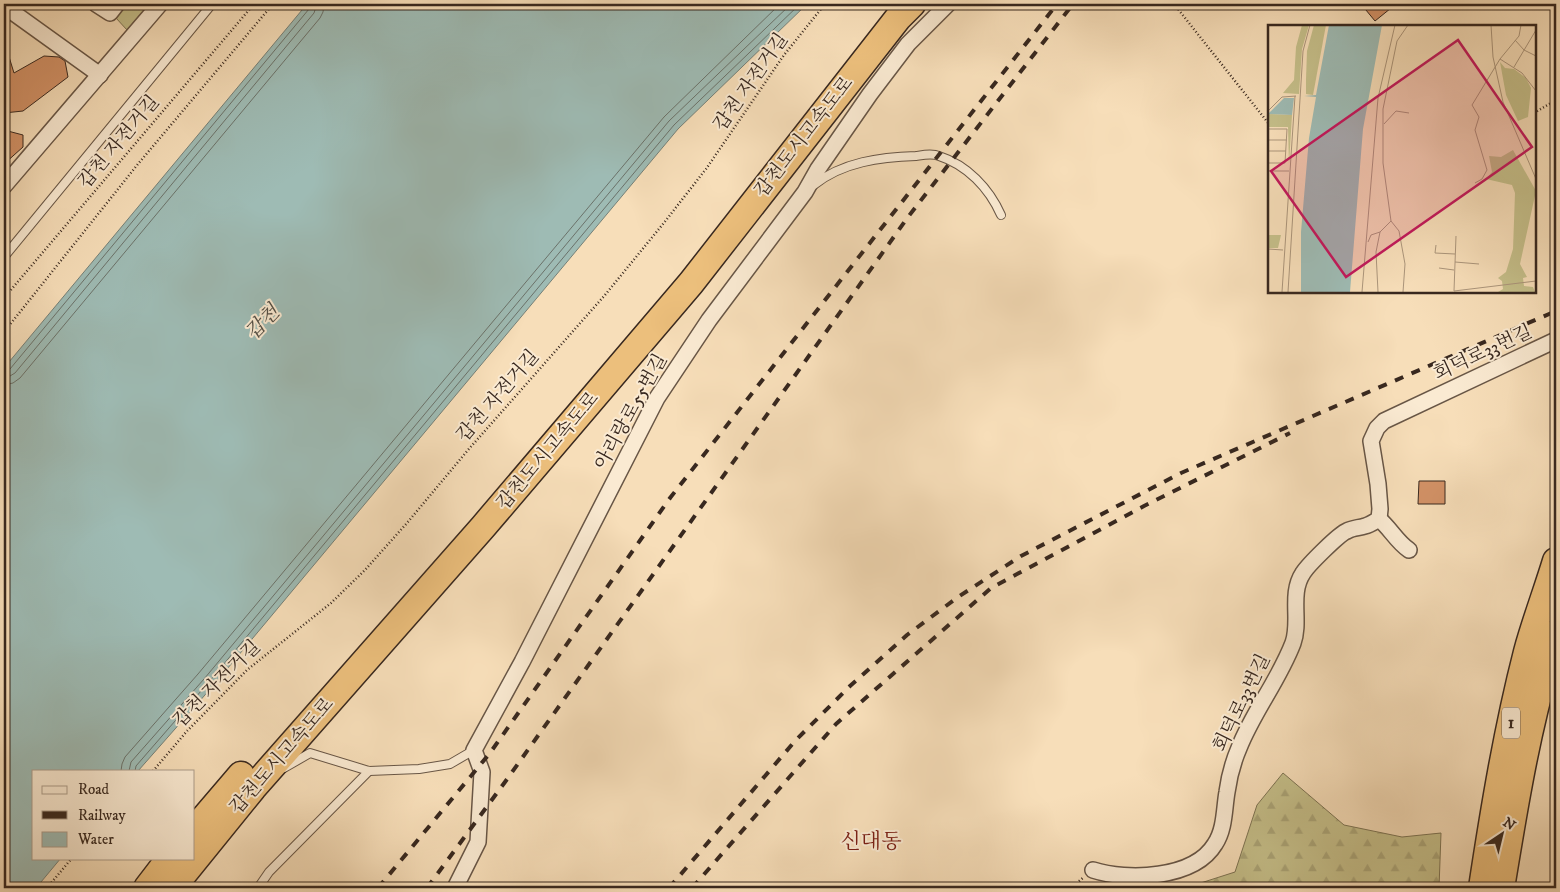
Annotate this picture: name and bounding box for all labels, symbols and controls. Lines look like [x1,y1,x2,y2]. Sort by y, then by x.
inset map [1268,25,1535,292]
street label: 갑천 자전거길 [709,29,793,135]
street label: 갑천도시고속도로 [750,72,858,202]
street label: 갑천 자전거길 [73,91,165,193]
water label: 갑천 [241,299,287,346]
street label: 회덕로33번길 [1430,320,1536,386]
street label: 갑천 자전거길 [452,345,544,447]
street label: 아리랑로55번길 [590,350,672,474]
street label: 갑천도시고속도로 [492,387,604,515]
street label: 갑천 자전거길 [168,635,266,733]
street label: 회덕로33번길 [1208,650,1276,756]
street label: 갑천도시고속도로 [225,693,339,819]
road number: 1 [1502,708,1520,738]
legend [32,770,195,860]
text: Road [78,780,110,799]
text: Railway [78,806,126,825]
north arrow [1478,810,1528,860]
text: N [1499,813,1519,835]
district label: 신대동 [841,829,901,855]
text: Water [77,830,114,849]

